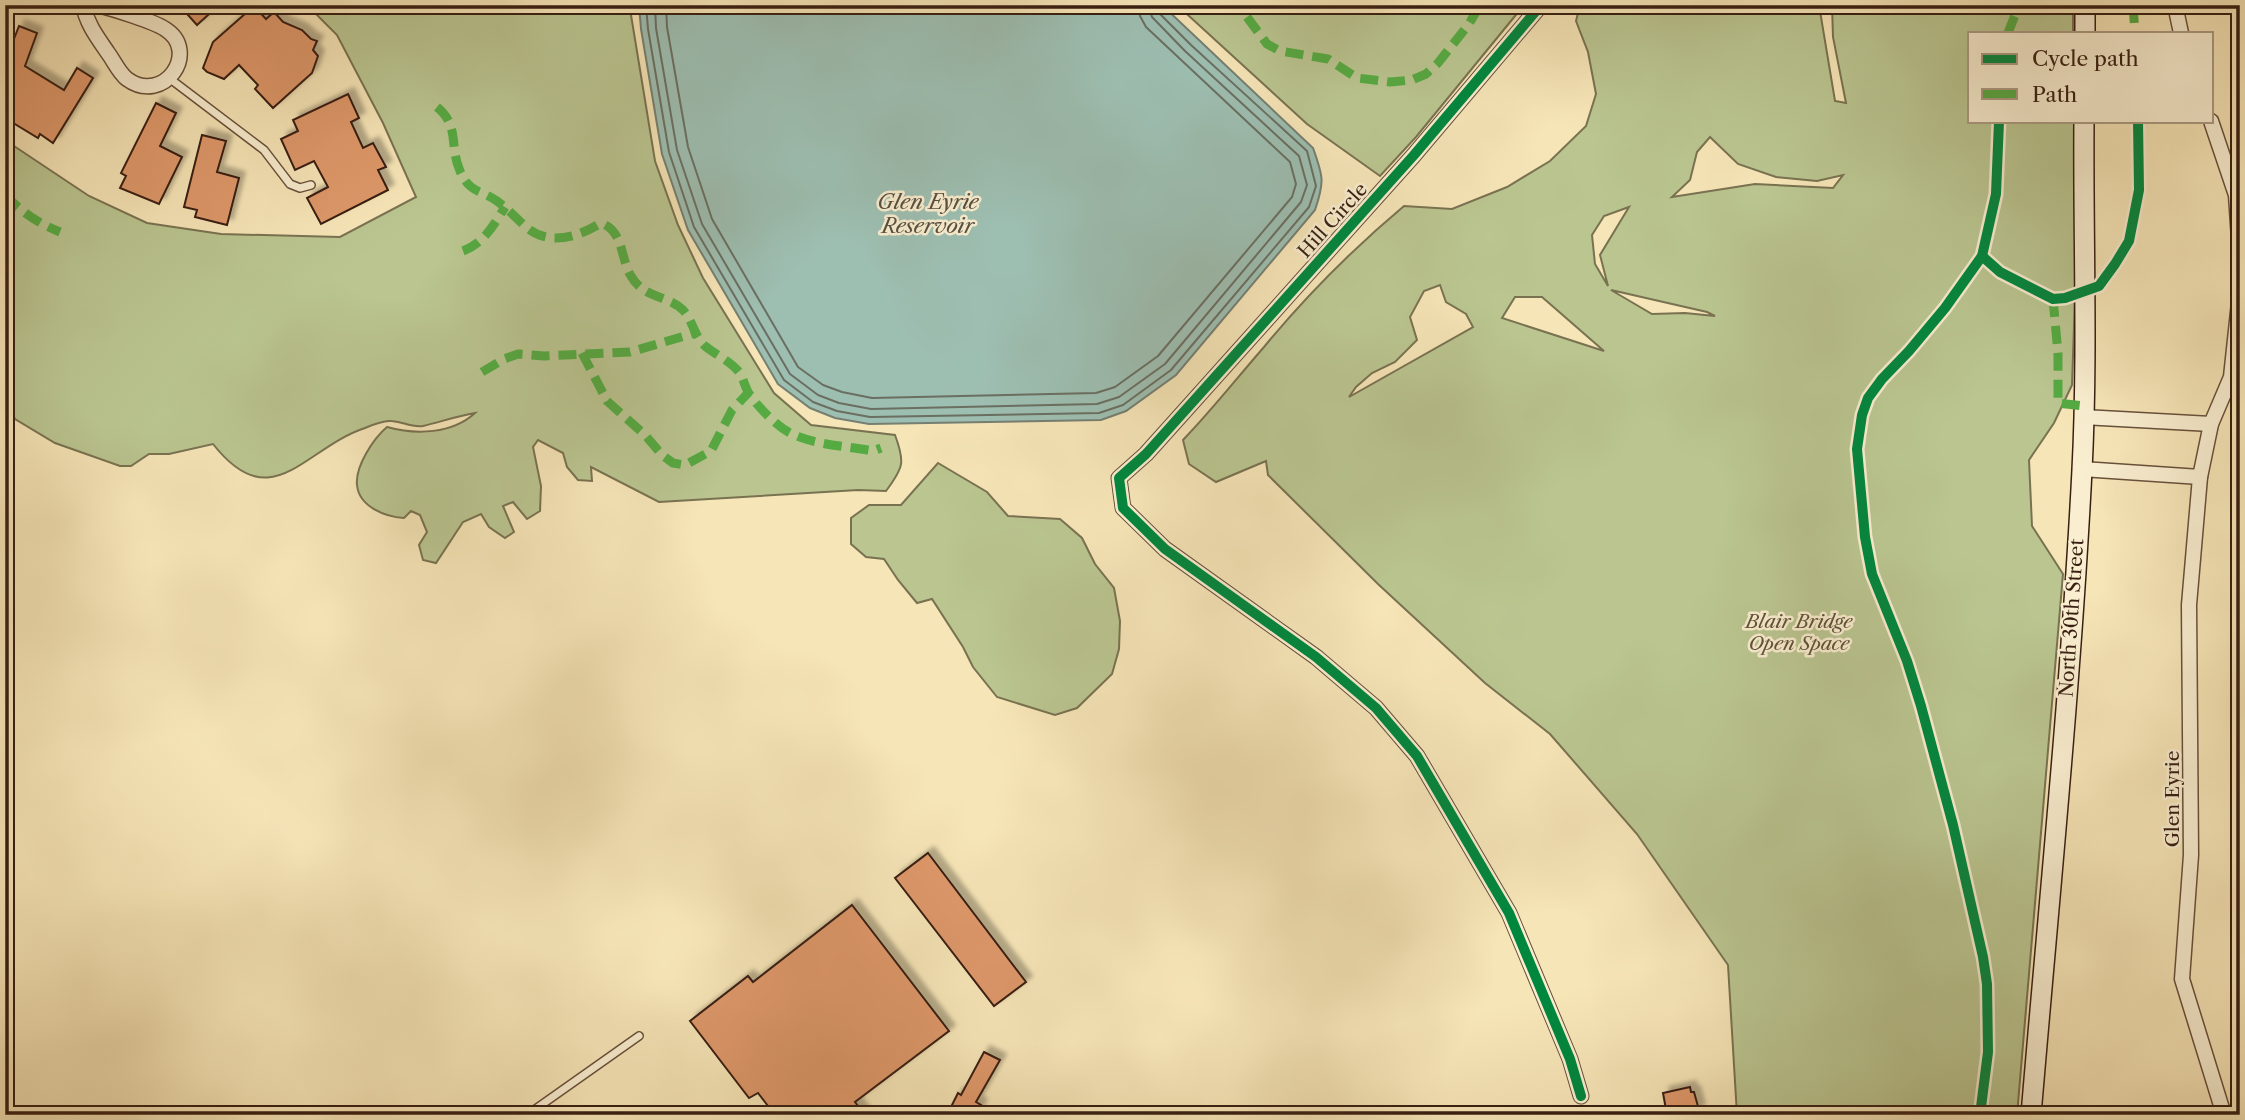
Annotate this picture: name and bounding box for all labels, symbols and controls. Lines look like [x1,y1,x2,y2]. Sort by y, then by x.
legend [1968,32,2214,122]
text: Cycle path [2032,46,2139,71]
text: Path [2032,82,2077,107]
street label: Hill Circle [1293,178,1372,263]
water label: Glen Eyrie Reservoir [877,189,980,238]
street label: North 30th Street [2054,538,2089,698]
park label: Blair Bridge Open Space [1744,610,1853,655]
street label: Glen Eyrie [2161,751,2184,847]

